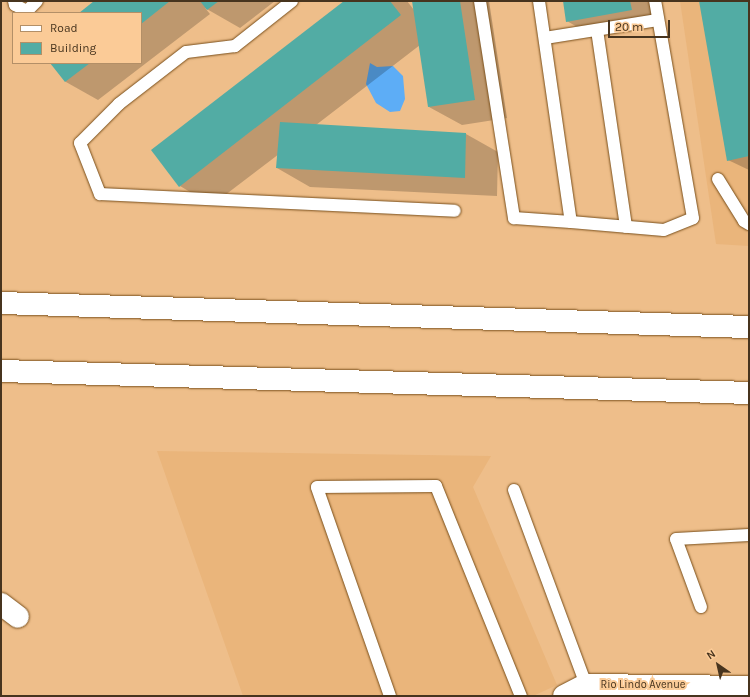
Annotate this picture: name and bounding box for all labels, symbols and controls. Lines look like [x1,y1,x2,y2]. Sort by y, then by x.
legend [12,12,142,64]
scale bar [610,12,672,38]
text: 20 m [615,20,643,34]
text: Road [50,21,78,35]
text: Building [50,41,96,55]
north arrow [698,645,738,685]
text: N [704,647,718,662]
street label: Rio Lindo Avenue [600,678,686,692]

